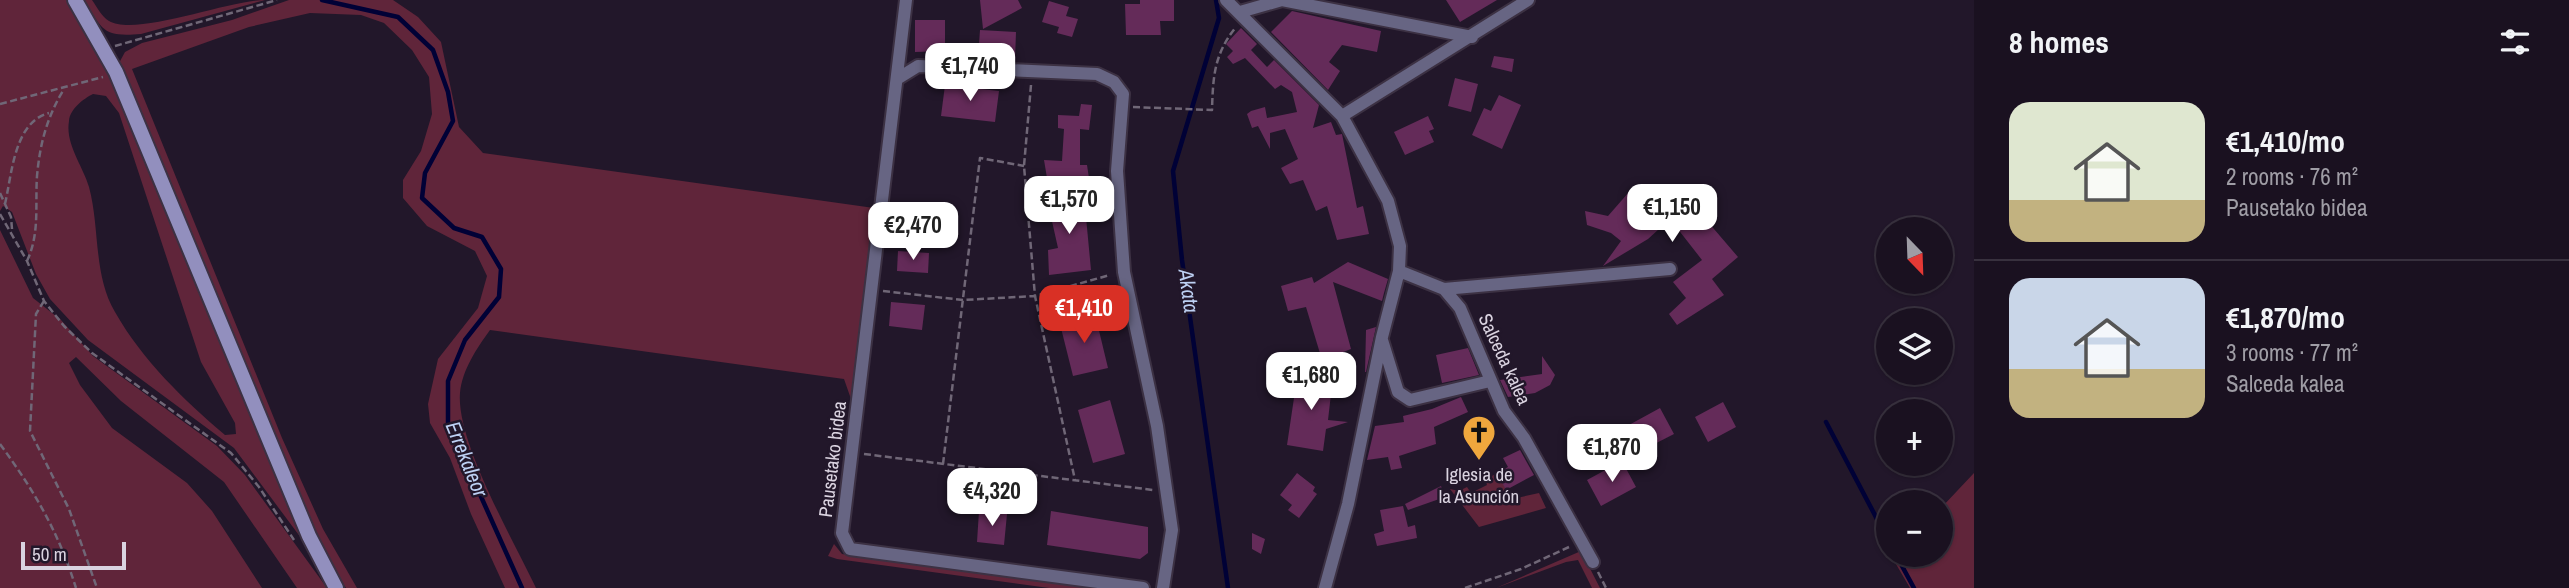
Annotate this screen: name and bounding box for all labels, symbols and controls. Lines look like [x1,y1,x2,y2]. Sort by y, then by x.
text: 8 homes [2009,22,2109,62]
icon: filters [2496,23,2534,61]
pin: €1,740 [913,43,1027,103]
text: €1,740 [941,50,999,81]
text: €1,410/mo [2226,121,2345,161]
icon: home [2065,130,2149,214]
text: 2 rooms · 76 m² [2226,161,2358,192]
pin: €1,570 [1012,176,1126,236]
text: €1,570 [1040,183,1098,214]
pin: €1,150 [1615,184,1729,244]
text: €1,150 [1643,191,1701,222]
text: Pausetako bidea [2226,192,2368,223]
pin: €2,470 [856,202,970,262]
text: €2,470 [884,209,942,240]
north arrow [1876,217,1953,294]
map controls [1876,217,1953,567]
water label: Akata [1171,266,1206,315]
pin: €1,410 [1027,286,1141,345]
text: €1,410 [1055,292,1113,323]
text: €1,870/mo [2226,297,2345,337]
icon: home [2065,306,2149,390]
button: layers [1876,308,1953,385]
street label: Salceda kalea [1473,309,1538,409]
text: 3 rooms · 77 m² [2226,337,2358,368]
pin: €1,680 [1254,352,1368,412]
text: €1,680 [1282,359,1340,390]
text: Salceda kalea [2226,368,2344,399]
street label: Pausetako bidea [812,399,852,519]
button: + [1876,399,1953,476]
church icon: Iglesia de la Asunción [1460,413,1498,462]
water label: Errekaleor [439,417,496,502]
pin: €1,870 [1555,424,1669,484]
text: €1,870 [1583,431,1641,462]
place label: Iglesia de la Asunción [1439,461,1519,509]
pin: €4,320 [935,468,1049,528]
text: €4,320 [963,475,1021,506]
button: − [1876,490,1953,567]
scale bar [21,539,126,571]
text: 50 m [32,541,67,567]

